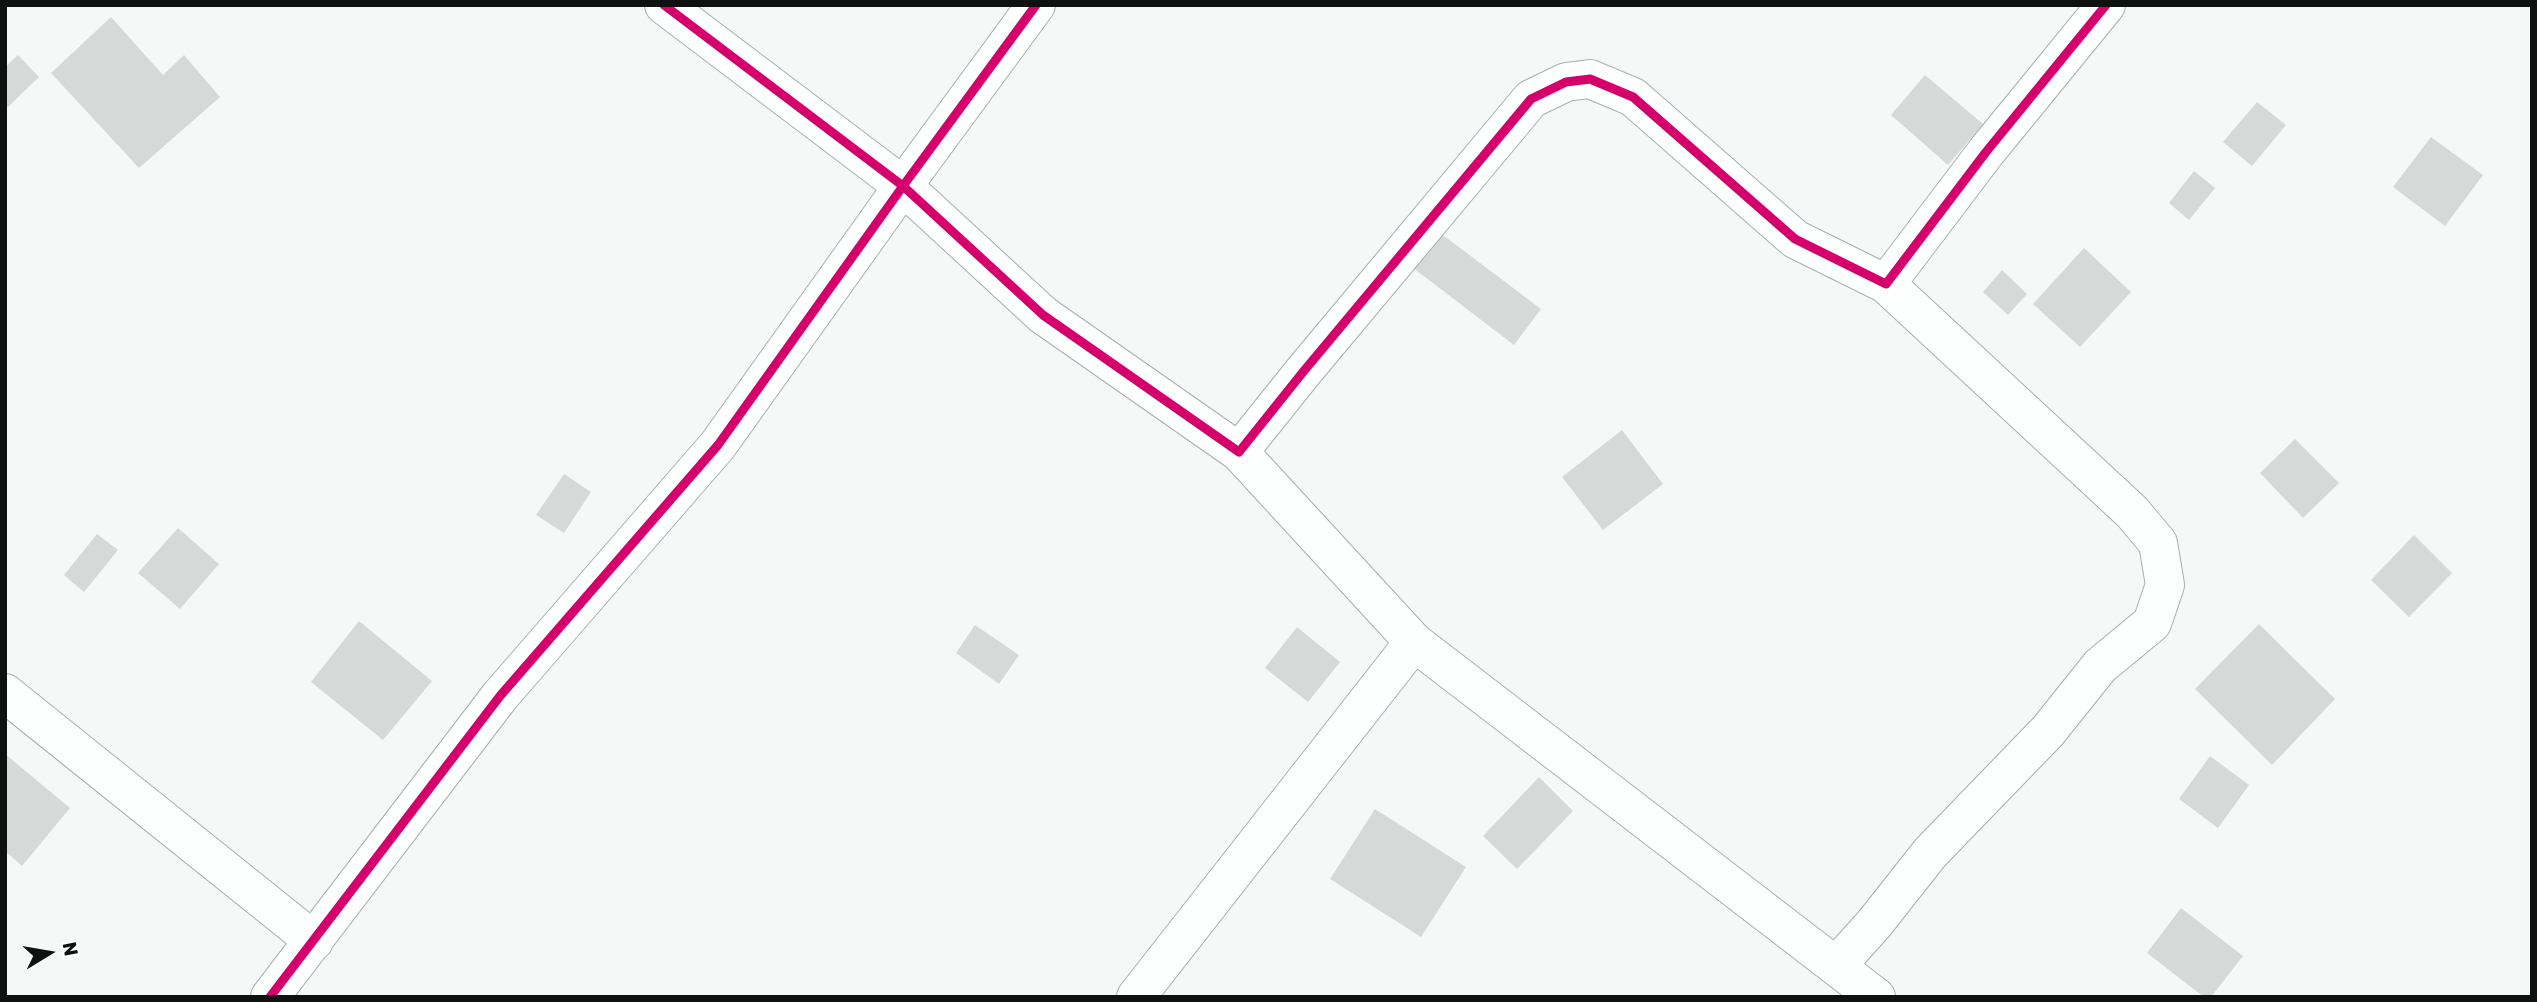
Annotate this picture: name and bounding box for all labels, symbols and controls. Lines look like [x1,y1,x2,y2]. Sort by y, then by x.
north arrow [14,918,84,988]
text: N [58,940,83,958]

